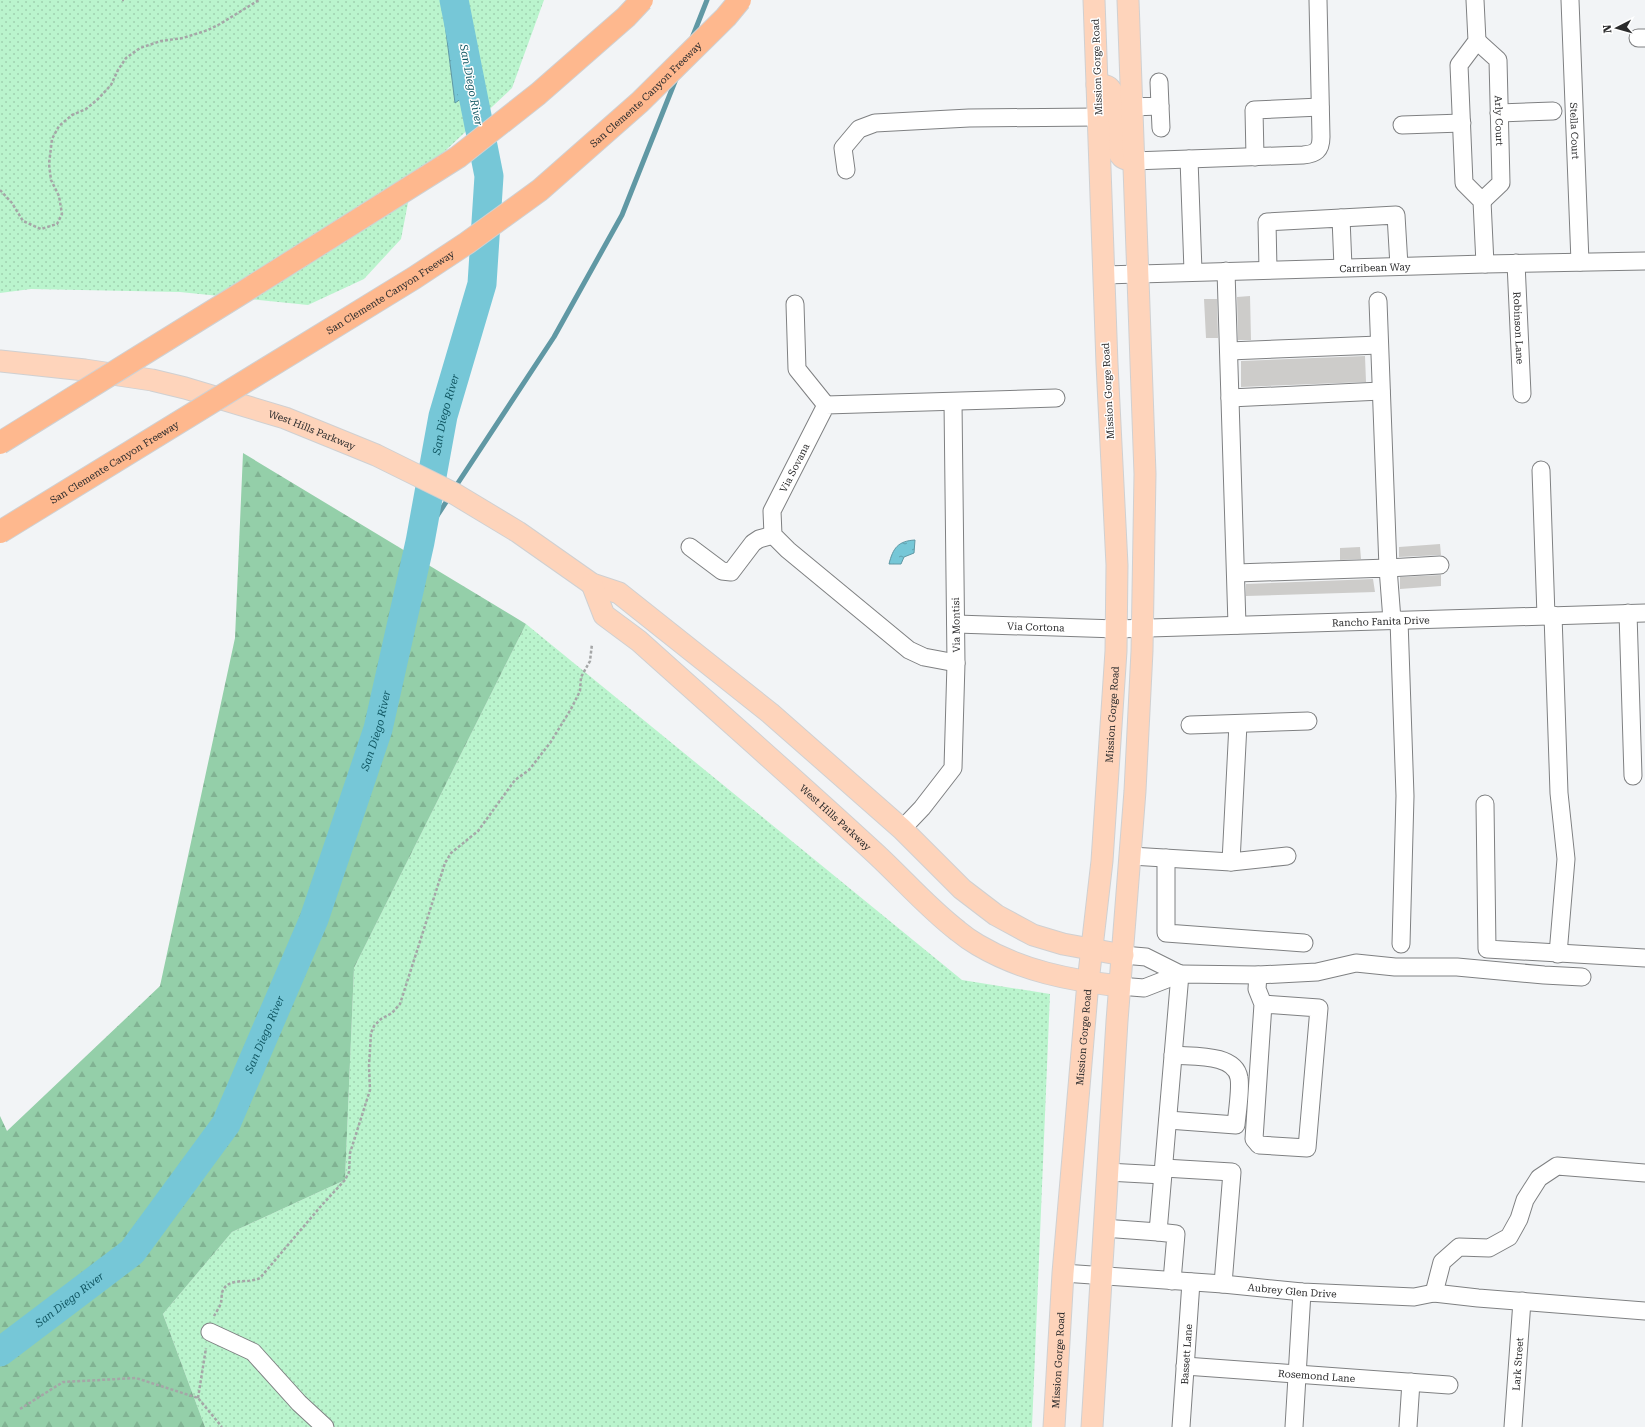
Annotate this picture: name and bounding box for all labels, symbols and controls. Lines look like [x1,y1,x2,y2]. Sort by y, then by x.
north arrow [1597,8,1637,48]
street label: Mission Gorge Road [1090,18,1104,115]
text: N [1601,24,1614,34]
street label: San Clemente Canyon Freeway [587,39,704,149]
water label: San Diego River [457,42,485,127]
street label: Arly Court [1493,95,1506,146]
street label: Stella Court [1568,102,1582,160]
street label: San Clemente Canyon Freeway [324,248,456,336]
street label: Carribean Way [1339,261,1411,274]
street label: Robinson Lane [1512,291,1526,365]
street label: Mission Gorge Road [1100,342,1116,440]
water label: San Diego River [429,372,462,457]
street label: West Hills Parkway [267,408,357,452]
street label: San Clemente Canyon Freeway [48,418,181,506]
street label: Via Sovana [777,441,811,494]
street label: Via Montisi [950,597,962,653]
street label: Rancho Fanita Drive [1332,614,1430,628]
street label: Via Cortona [1007,620,1065,633]
street label: Mission Gorge Road [1103,665,1121,763]
water label: San Diego River [358,689,393,773]
street label: West Hills Parkway [798,782,874,853]
street label: Mission Gorge Road [1074,988,1093,1086]
water label: San Diego River [242,993,287,1076]
water label: San Diego River [32,1269,107,1330]
street label: Aubrey Glen Drive [1247,1281,1337,1299]
street label: Mission Gorge Road [1050,1311,1066,1409]
street label: Bassett Lane [1178,1323,1194,1385]
street label: Lark Street [1510,1337,1525,1391]
street label: Rosemond Lane [1278,1367,1356,1384]

